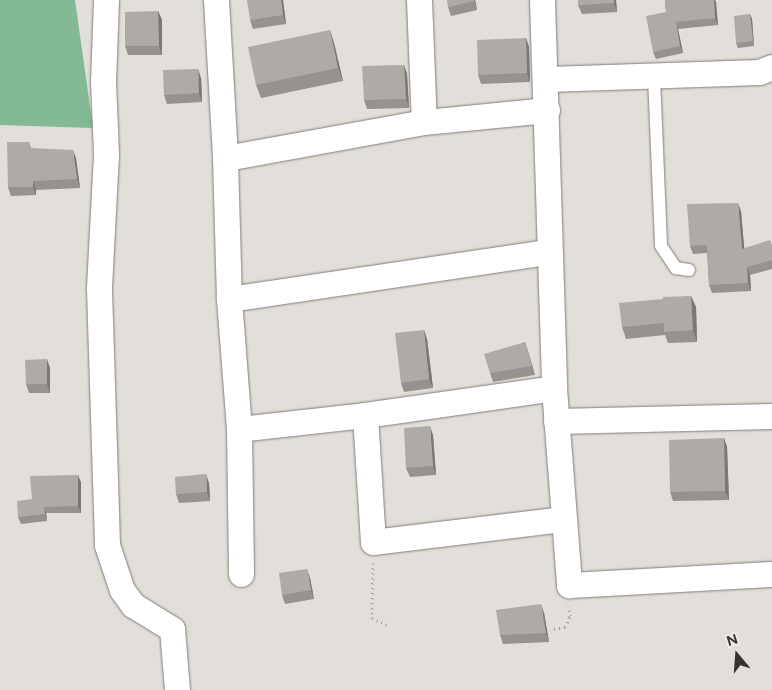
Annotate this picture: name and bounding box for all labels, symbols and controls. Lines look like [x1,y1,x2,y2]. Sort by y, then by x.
north arrow [712,630,762,680]
text: N [724,631,740,650]

